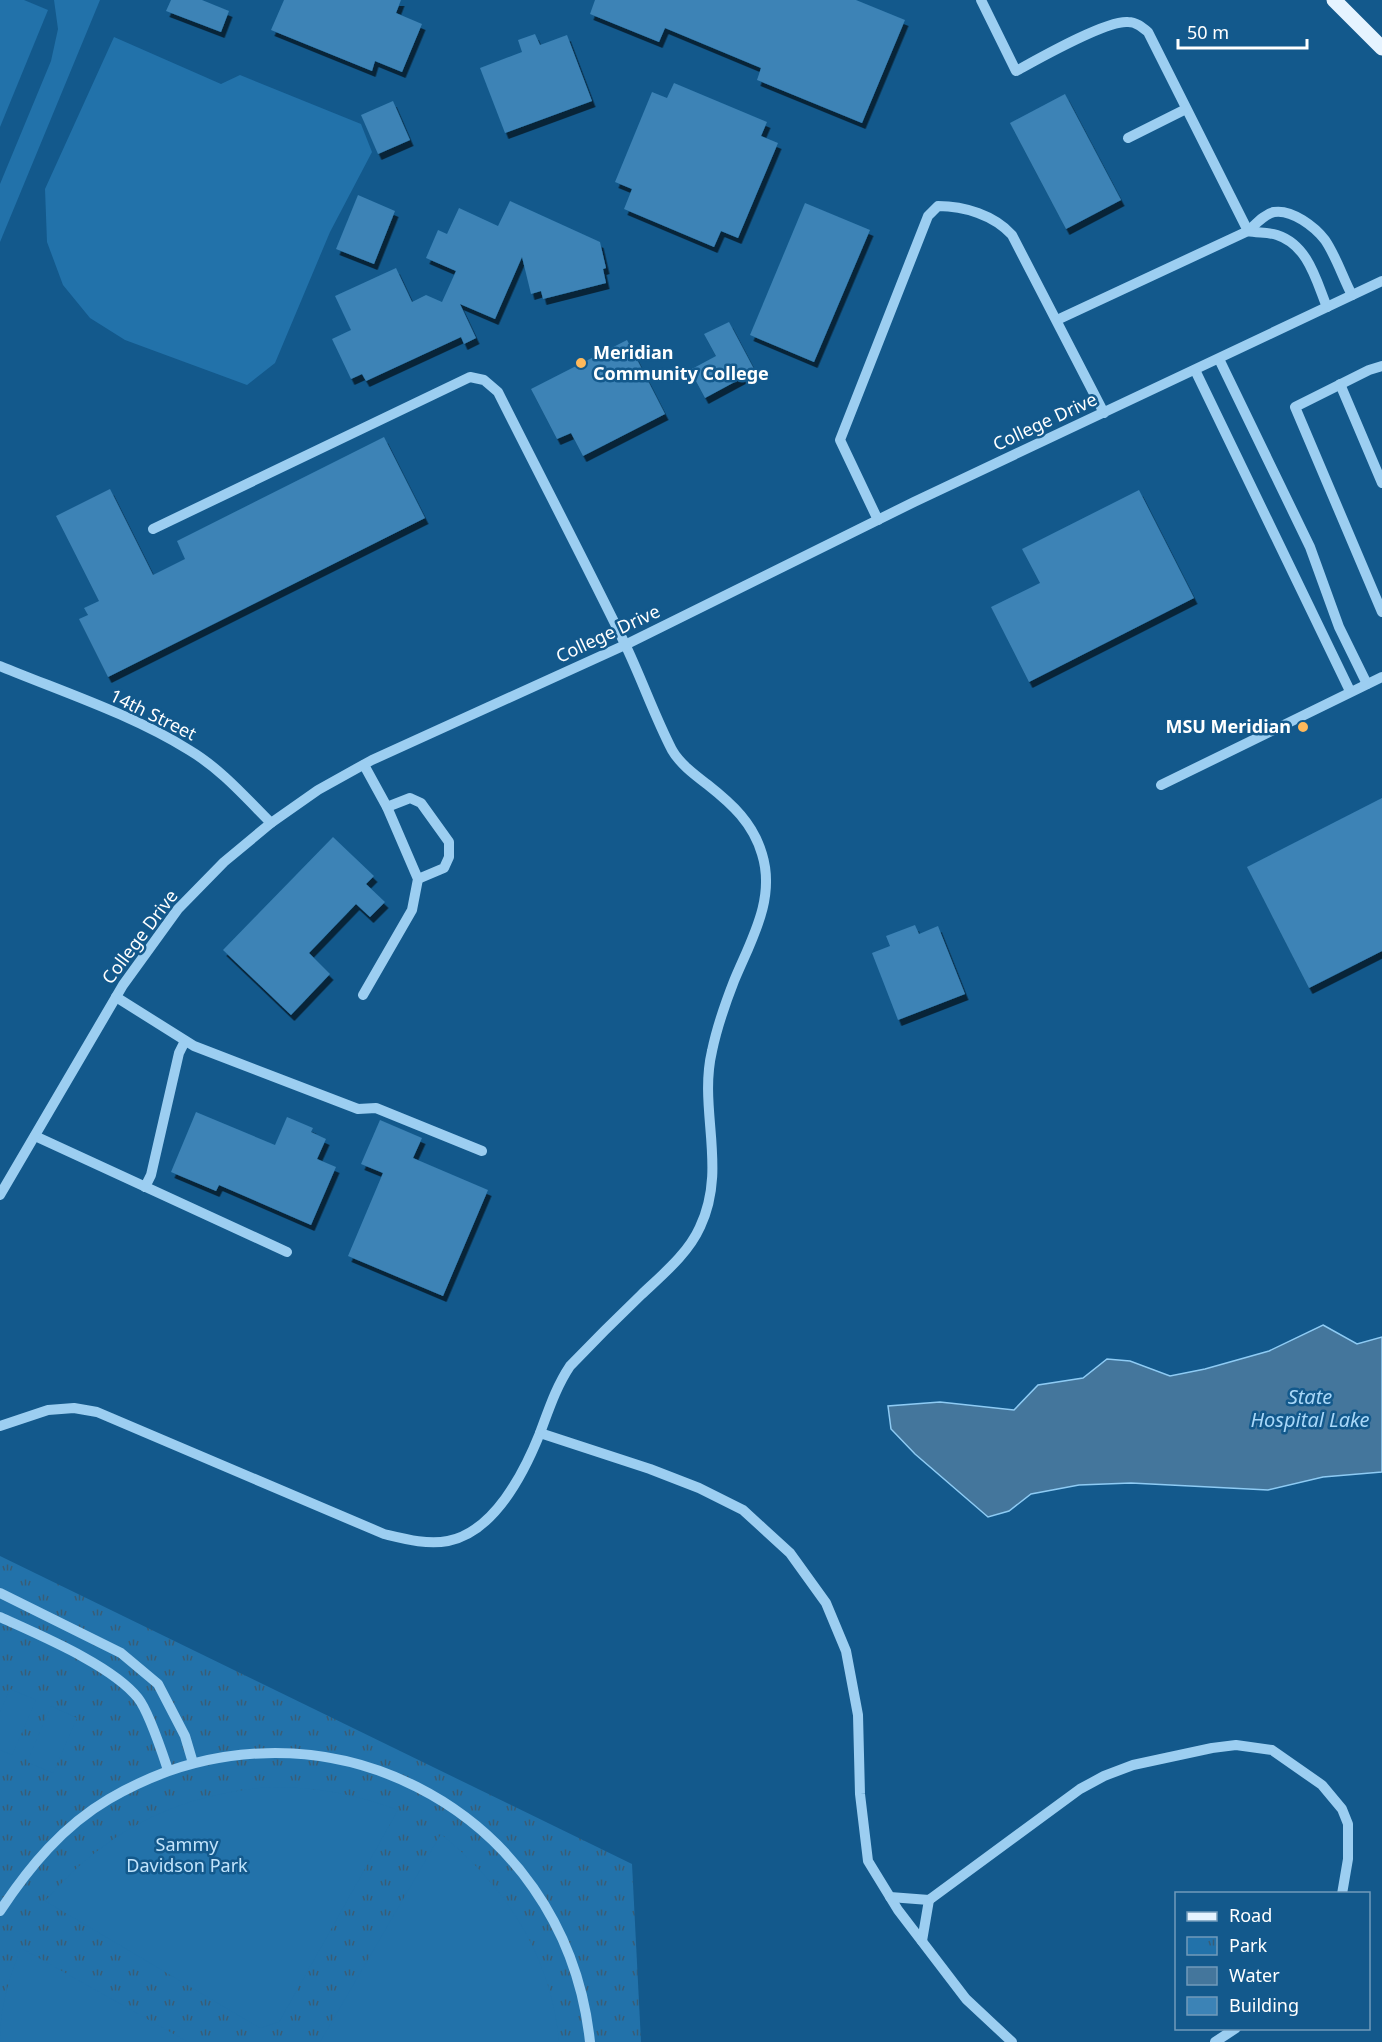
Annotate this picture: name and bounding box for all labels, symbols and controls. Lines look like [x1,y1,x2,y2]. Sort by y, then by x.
scale bar [1178,12,1307,50]
text: 50 m [1187,20,1229,44]
place label: Meridian Community College [593,340,769,385]
marker: Meridian Community College [574,356,588,370]
street label: College Drive [989,387,1100,456]
street label: College Drive [552,599,663,668]
street label: 14th Street [106,683,201,746]
place label: MSU Meridian [1165,714,1291,738]
marker: MSU Meridian [1296,720,1310,734]
street label: College Drive [96,884,183,988]
water label: State Hospital Lake [1251,1383,1370,1433]
park label: Sammy Davidson Park [126,1832,248,1877]
legend [1175,1892,1370,2030]
text: Road [1229,1903,1272,1927]
text: Park [1229,1933,1267,1957]
text: Water [1229,1963,1280,1987]
text: Building [1229,1993,1299,2017]

